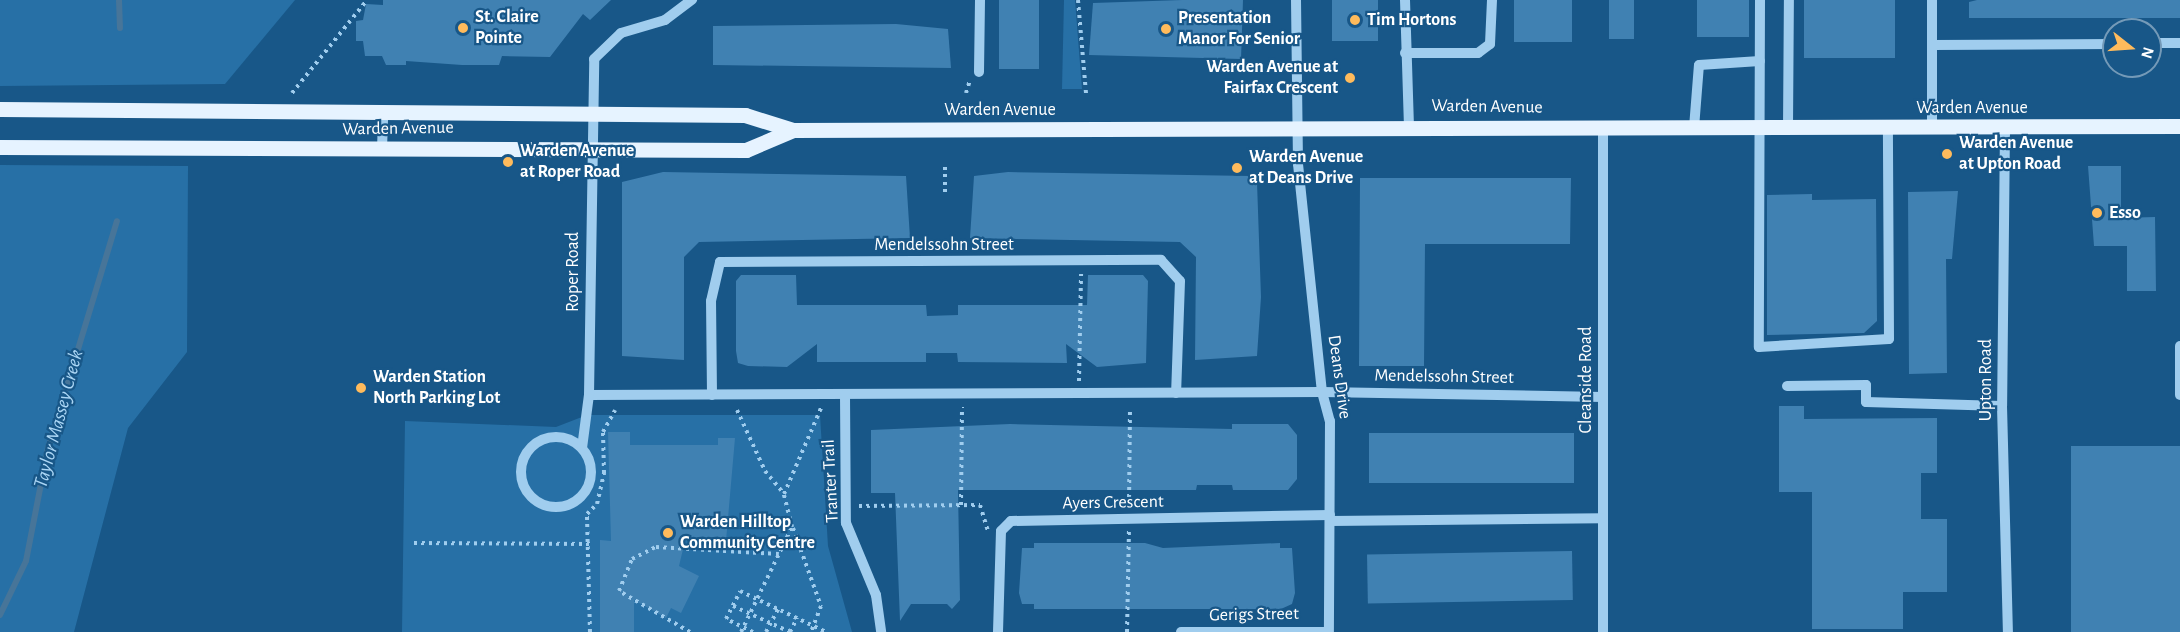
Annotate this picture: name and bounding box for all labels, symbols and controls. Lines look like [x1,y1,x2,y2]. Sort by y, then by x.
place label: St. Claire Pointe [475,7,539,50]
place label: Presentation Manor For Senior [1178,8,1300,50]
place label: Tim Hortons [1367,9,1456,31]
marker: Tim Hortons [1348,13,1362,27]
north arrow [2102,18,2162,78]
marker: St. Claire Pointe [456,21,470,35]
marker: Presentation Manor For Senior [1159,22,1173,36]
text: N [2138,45,2157,60]
place label: Warden Avenue at Fairfax Crescent [1206,57,1338,100]
marker: Warden Avenue at Fairfax Crescent [1343,71,1357,85]
street label: Warden Avenue [1431,95,1543,119]
street label: Warden Avenue [1916,97,2028,119]
street label: Warden Avenue [944,99,1056,121]
street label: Warden Avenue [342,117,454,141]
place label: Warden Avenue at Upton Road [1959,133,2073,176]
place label: Warden Avenue at Roper Road [520,141,634,184]
place label: Warden Avenue at Deans Drive [1249,147,1363,190]
marker: Warden Avenue at Upton Road [1940,147,1954,161]
marker: Warden Avenue at Roper Road [501,155,515,169]
marker: Warden Avenue at Deans Drive [1230,161,1244,175]
place label: Esso [2109,202,2141,224]
marker: Esso [2090,206,2104,220]
street label: Roper Road [562,232,584,312]
street label: Mendelssohn Street [874,234,1014,256]
street label: Cleanside Road [1575,327,1597,433]
street label: Deans Drive [1322,334,1356,420]
street label: Upton Road [1975,339,1997,421]
water label: Taylor Massey Creek [29,347,89,491]
street label: Mendelssohn Street [1374,365,1514,389]
place label: Warden Station North Parking Lot [373,367,500,410]
marker: Warden Station North Parking Lot [354,381,368,395]
street label: Tranter Trail [818,439,844,523]
street label: Ayers Crescent [1062,491,1164,515]
place label: Warden Hilltop Community Centre [680,512,815,554]
marker: Warden Hilltop Community Centre [661,526,675,540]
street label: Gerigs Street [1209,603,1299,627]

